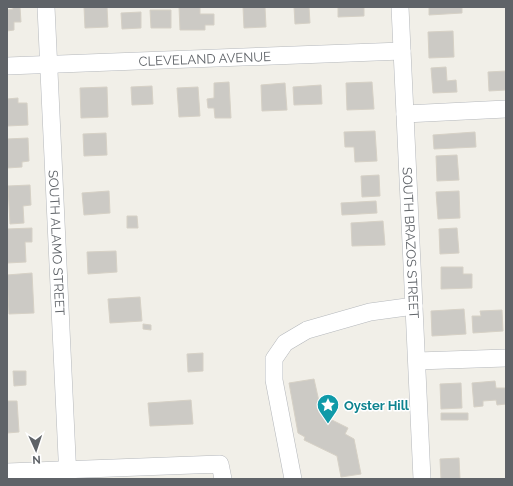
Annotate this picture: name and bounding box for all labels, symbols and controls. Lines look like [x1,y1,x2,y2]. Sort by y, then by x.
street label: CLEVELAND AVENUE [138,49,271,69]
street label: SOUTH BRAZOS STREET [399,167,422,319]
street label: SOUTH ALAMO STREET [46,170,67,316]
place icon: Oyster Hill [315,392,341,425]
place label: Oyster Hill [344,398,410,413]
north arrow [16,430,56,470]
text: N [32,453,41,466]

